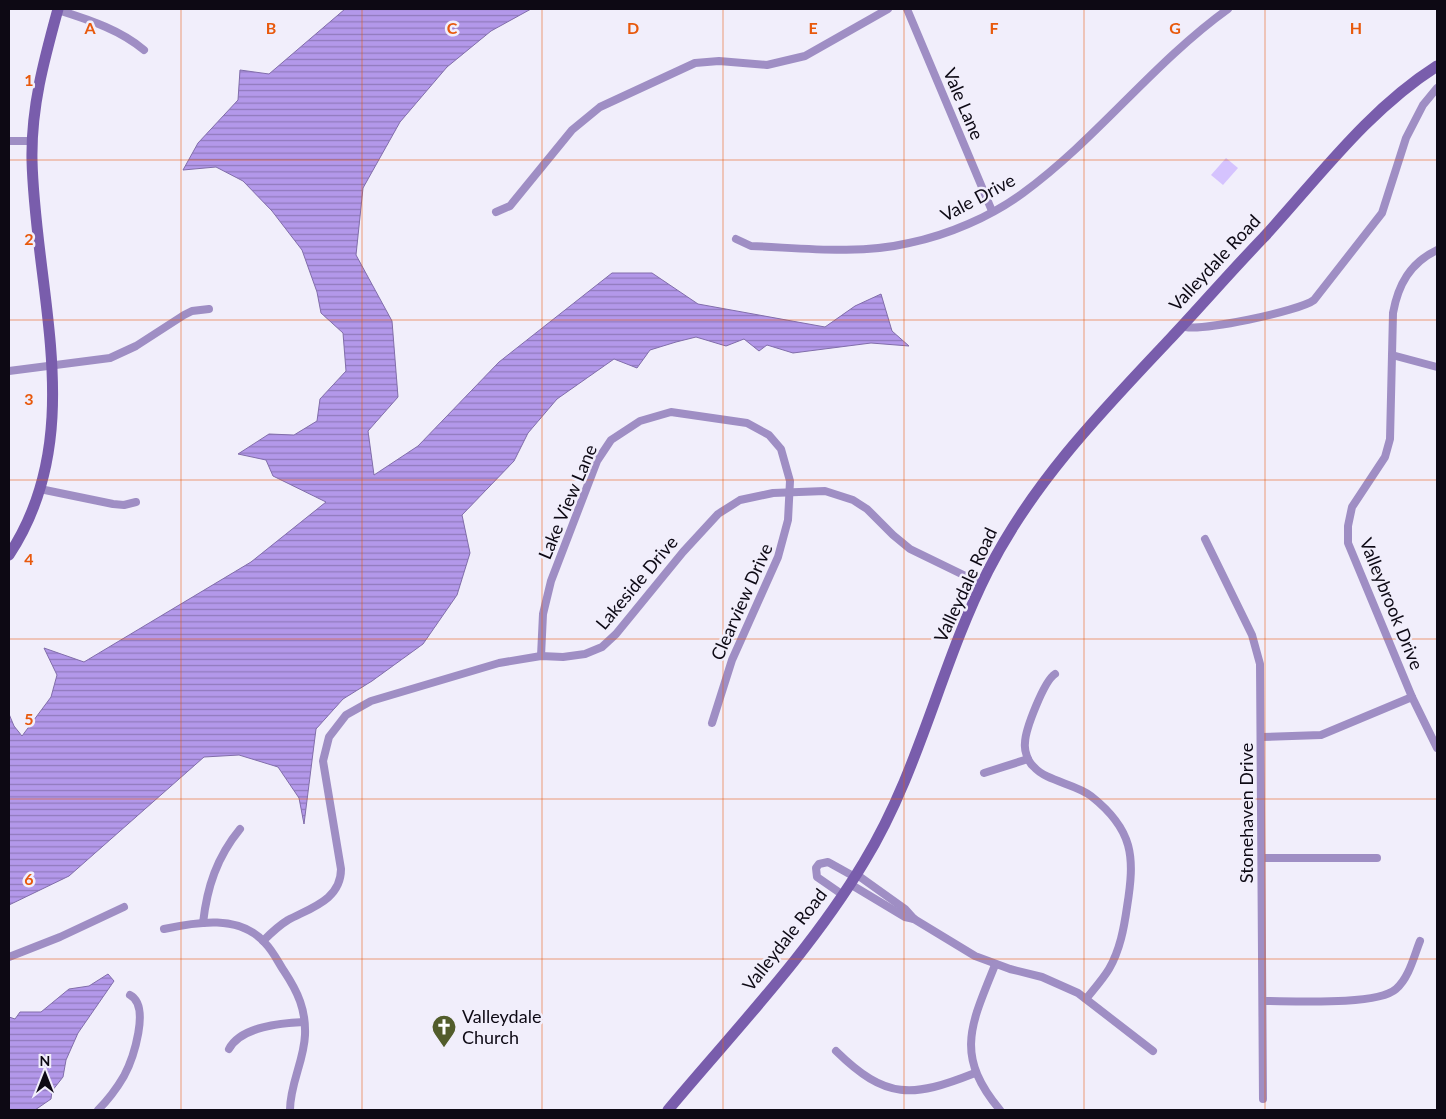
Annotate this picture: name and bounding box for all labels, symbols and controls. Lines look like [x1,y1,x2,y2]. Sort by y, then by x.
text: A [83,18,96,37]
text: B [266,18,276,37]
text: C [447,18,458,37]
text: D [627,18,639,37]
text: E [808,18,818,37]
text: F [989,18,999,37]
text: G [1169,18,1181,37]
text: H [1350,18,1362,37]
street label: Vale Lane [939,64,989,143]
text: 1 [24,70,34,89]
street label: Vale Drive [937,168,1018,226]
street label: Valleydale Road [1164,210,1265,315]
text: 2 [24,229,34,248]
text: 3 [24,389,34,408]
street label: Lake View Lane [533,441,601,562]
street label: Valleydale Road [929,524,1001,645]
street label: Lakeside Drive [591,531,682,634]
street label: Valleybrook Drive [1355,535,1428,673]
street label: Clearview Drive [705,540,777,663]
text: 4 [24,549,34,568]
text: 5 [24,709,34,728]
street label: Stonehaven Drive [1235,743,1257,883]
text: 6 [24,869,34,888]
street label: Valleydale Road [737,884,831,995]
place label: Valleydale Church [462,1005,541,1048]
church icon: Valleydale Church [431,1014,457,1048]
north arrow [20,1049,70,1099]
text: N [40,1052,50,1069]

